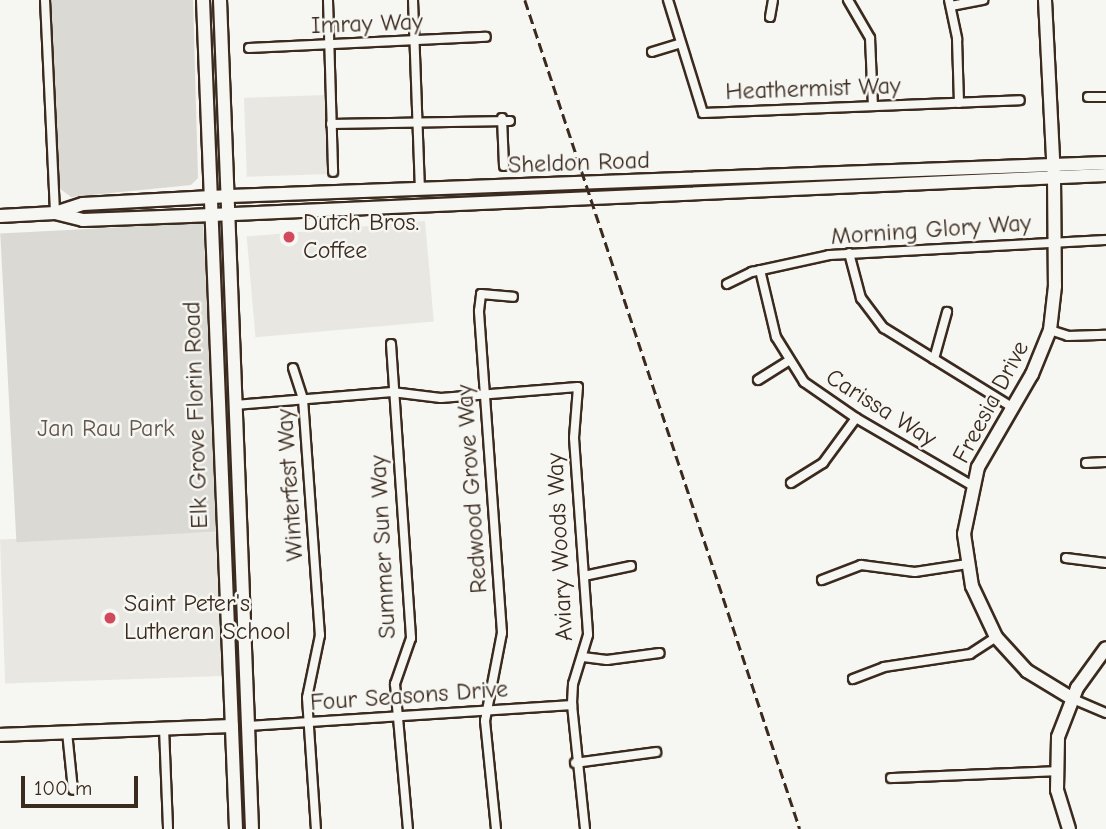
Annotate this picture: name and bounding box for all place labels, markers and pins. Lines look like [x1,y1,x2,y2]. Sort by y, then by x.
place label: Dutch Bros. Coffee [303,209,419,265]
marker: Dutch Bros. Coffee [281,229,297,245]
place label: Saint Peter's Lutheran School [124,590,291,646]
marker: Saint Peter's Lutheran School [102,610,118,626]

